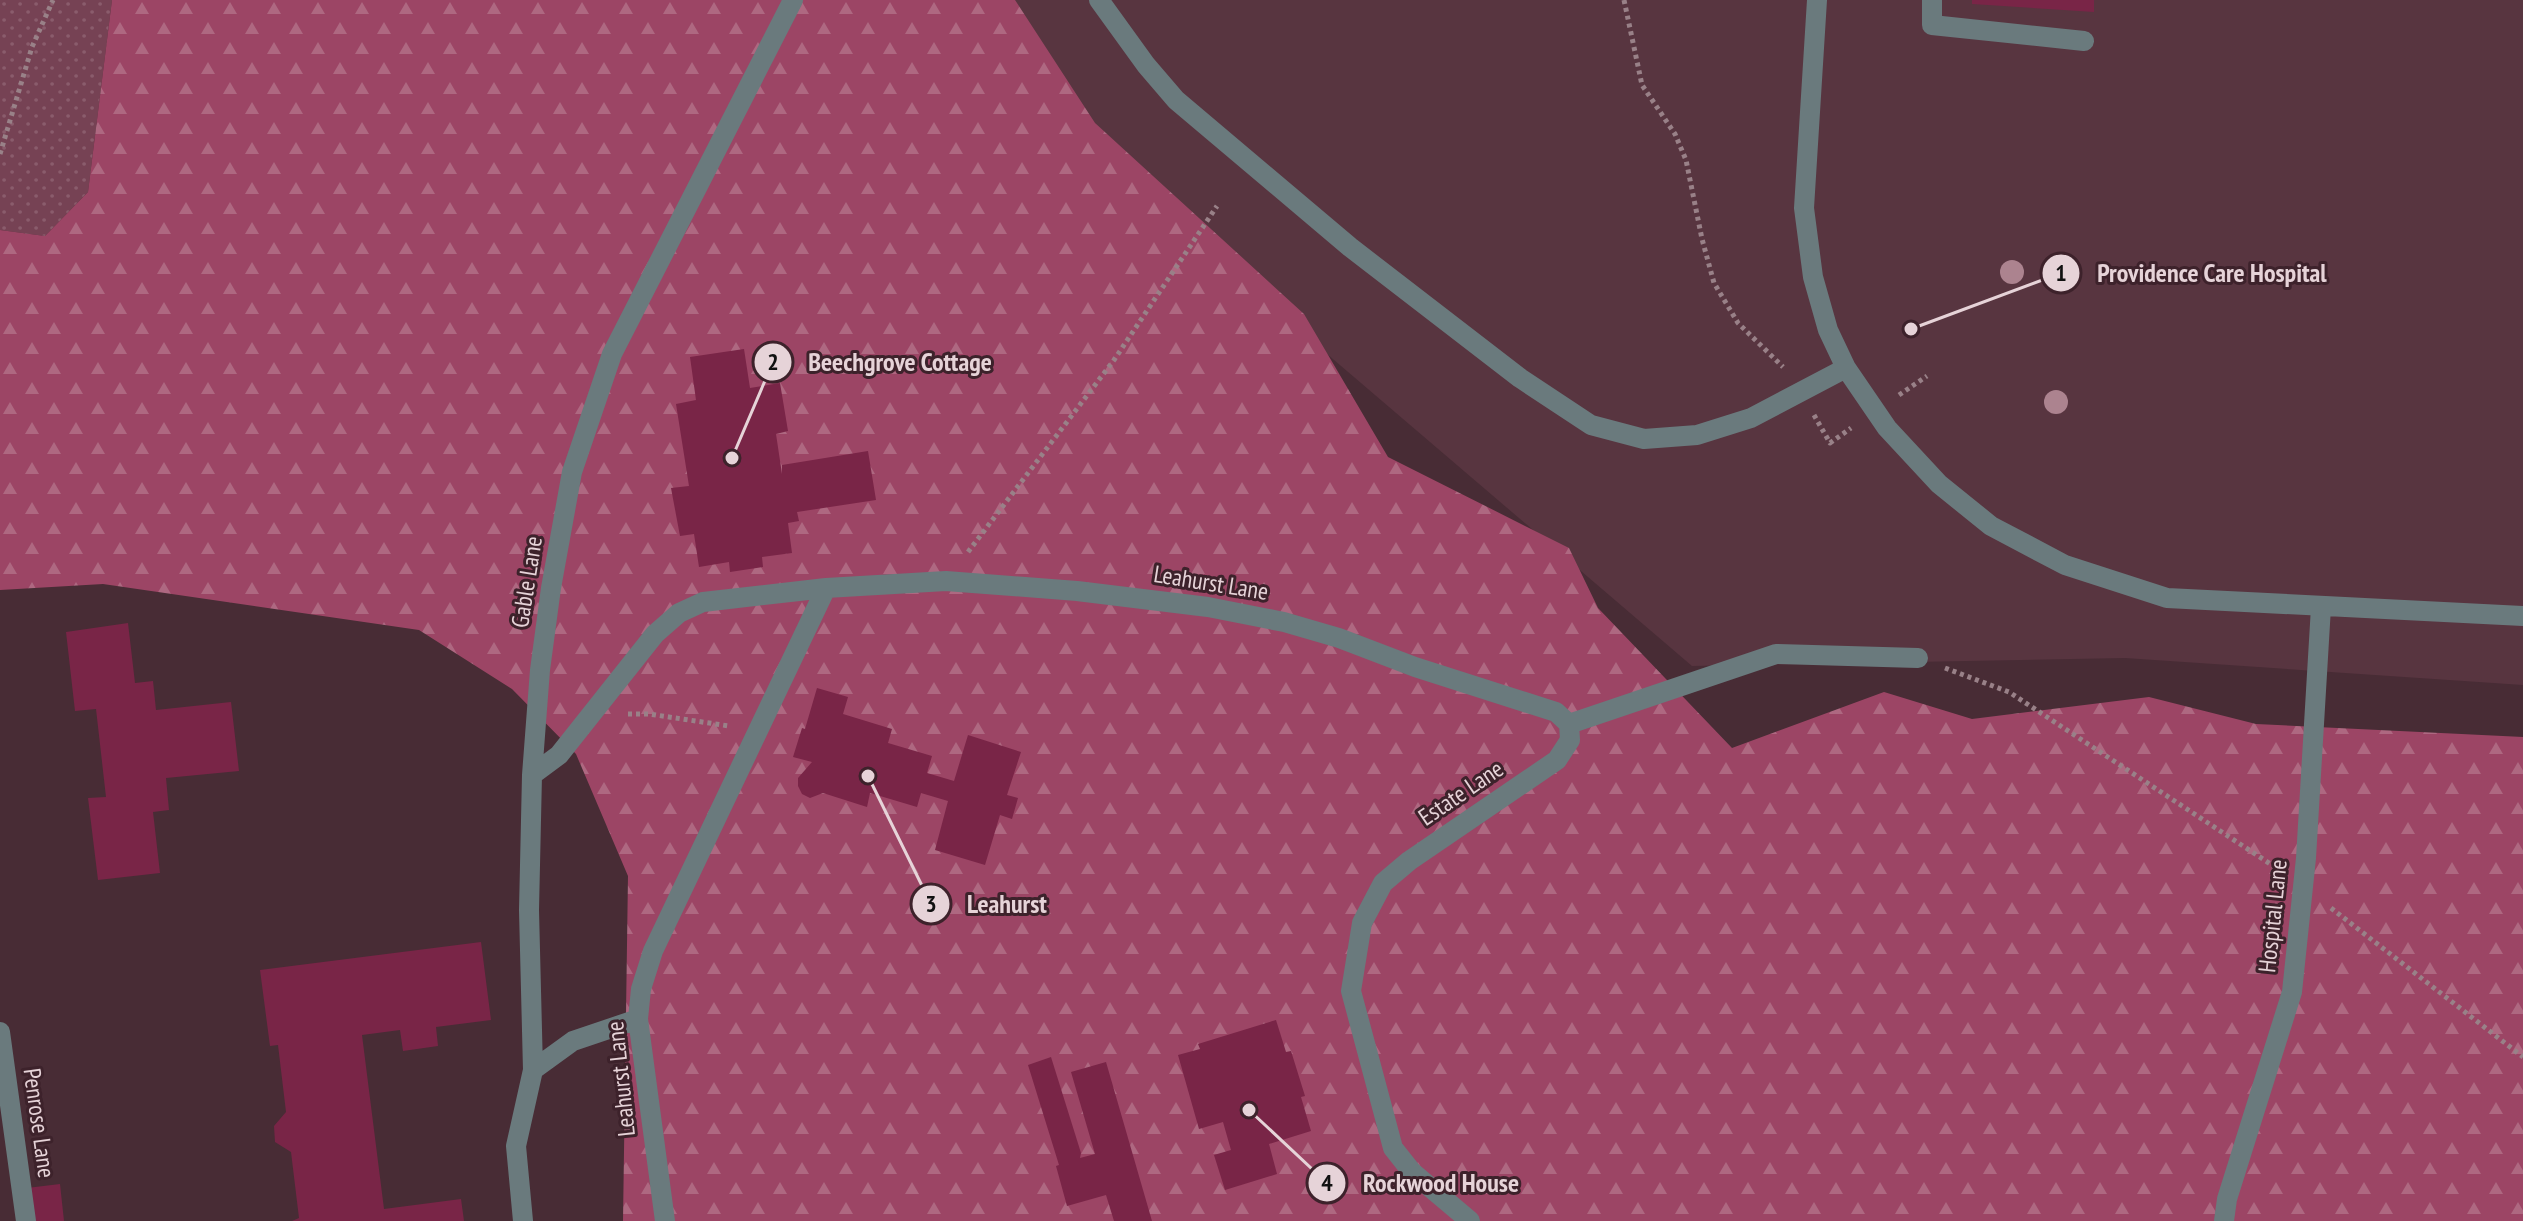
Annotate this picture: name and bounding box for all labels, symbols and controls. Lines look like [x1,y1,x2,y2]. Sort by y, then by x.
callout: Providence Care Hospital [2041,248,2343,298]
text: Providence Care Hospital [2097,256,2327,289]
text: 1 [2055,257,2067,288]
callout: Beechgrove Cottage [753,337,1008,387]
text: Beechgrove Cottage [808,345,992,378]
text: 2 [767,346,779,377]
street label: Gable Lane [504,534,549,630]
street label: Leahurst Lane [1152,558,1271,607]
street label: Estate Lane [1412,753,1509,832]
street label: Hospital Lane [2251,858,2294,974]
callout: Leahurst [911,879,1063,929]
text: Leahurst [967,887,1047,920]
text: 3 [925,888,937,919]
street label: Leahurst Lane [599,1020,642,1138]
street label: Penrose Lane [16,1066,63,1180]
callout: Rockwood House [1307,1158,1535,1208]
text: Rockwood House [1363,1166,1519,1199]
text: 4 [1321,1167,1333,1198]

